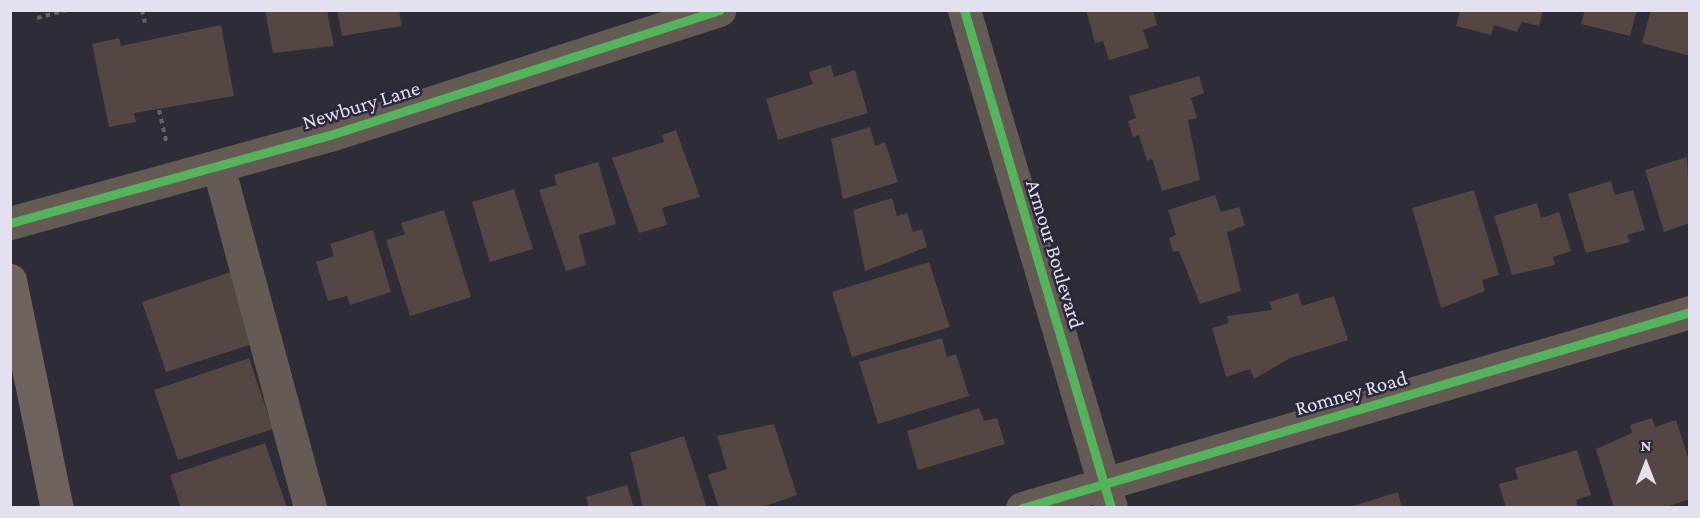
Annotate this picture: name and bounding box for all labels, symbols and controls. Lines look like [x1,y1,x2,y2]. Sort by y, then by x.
street label: Newbury Lane [299,75,423,135]
street label: Armour Boulevard [1020,177,1090,331]
street label: Romney Road [1292,365,1410,421]
north arrow [1616,434,1676,494]
text: N [1641,437,1651,454]

